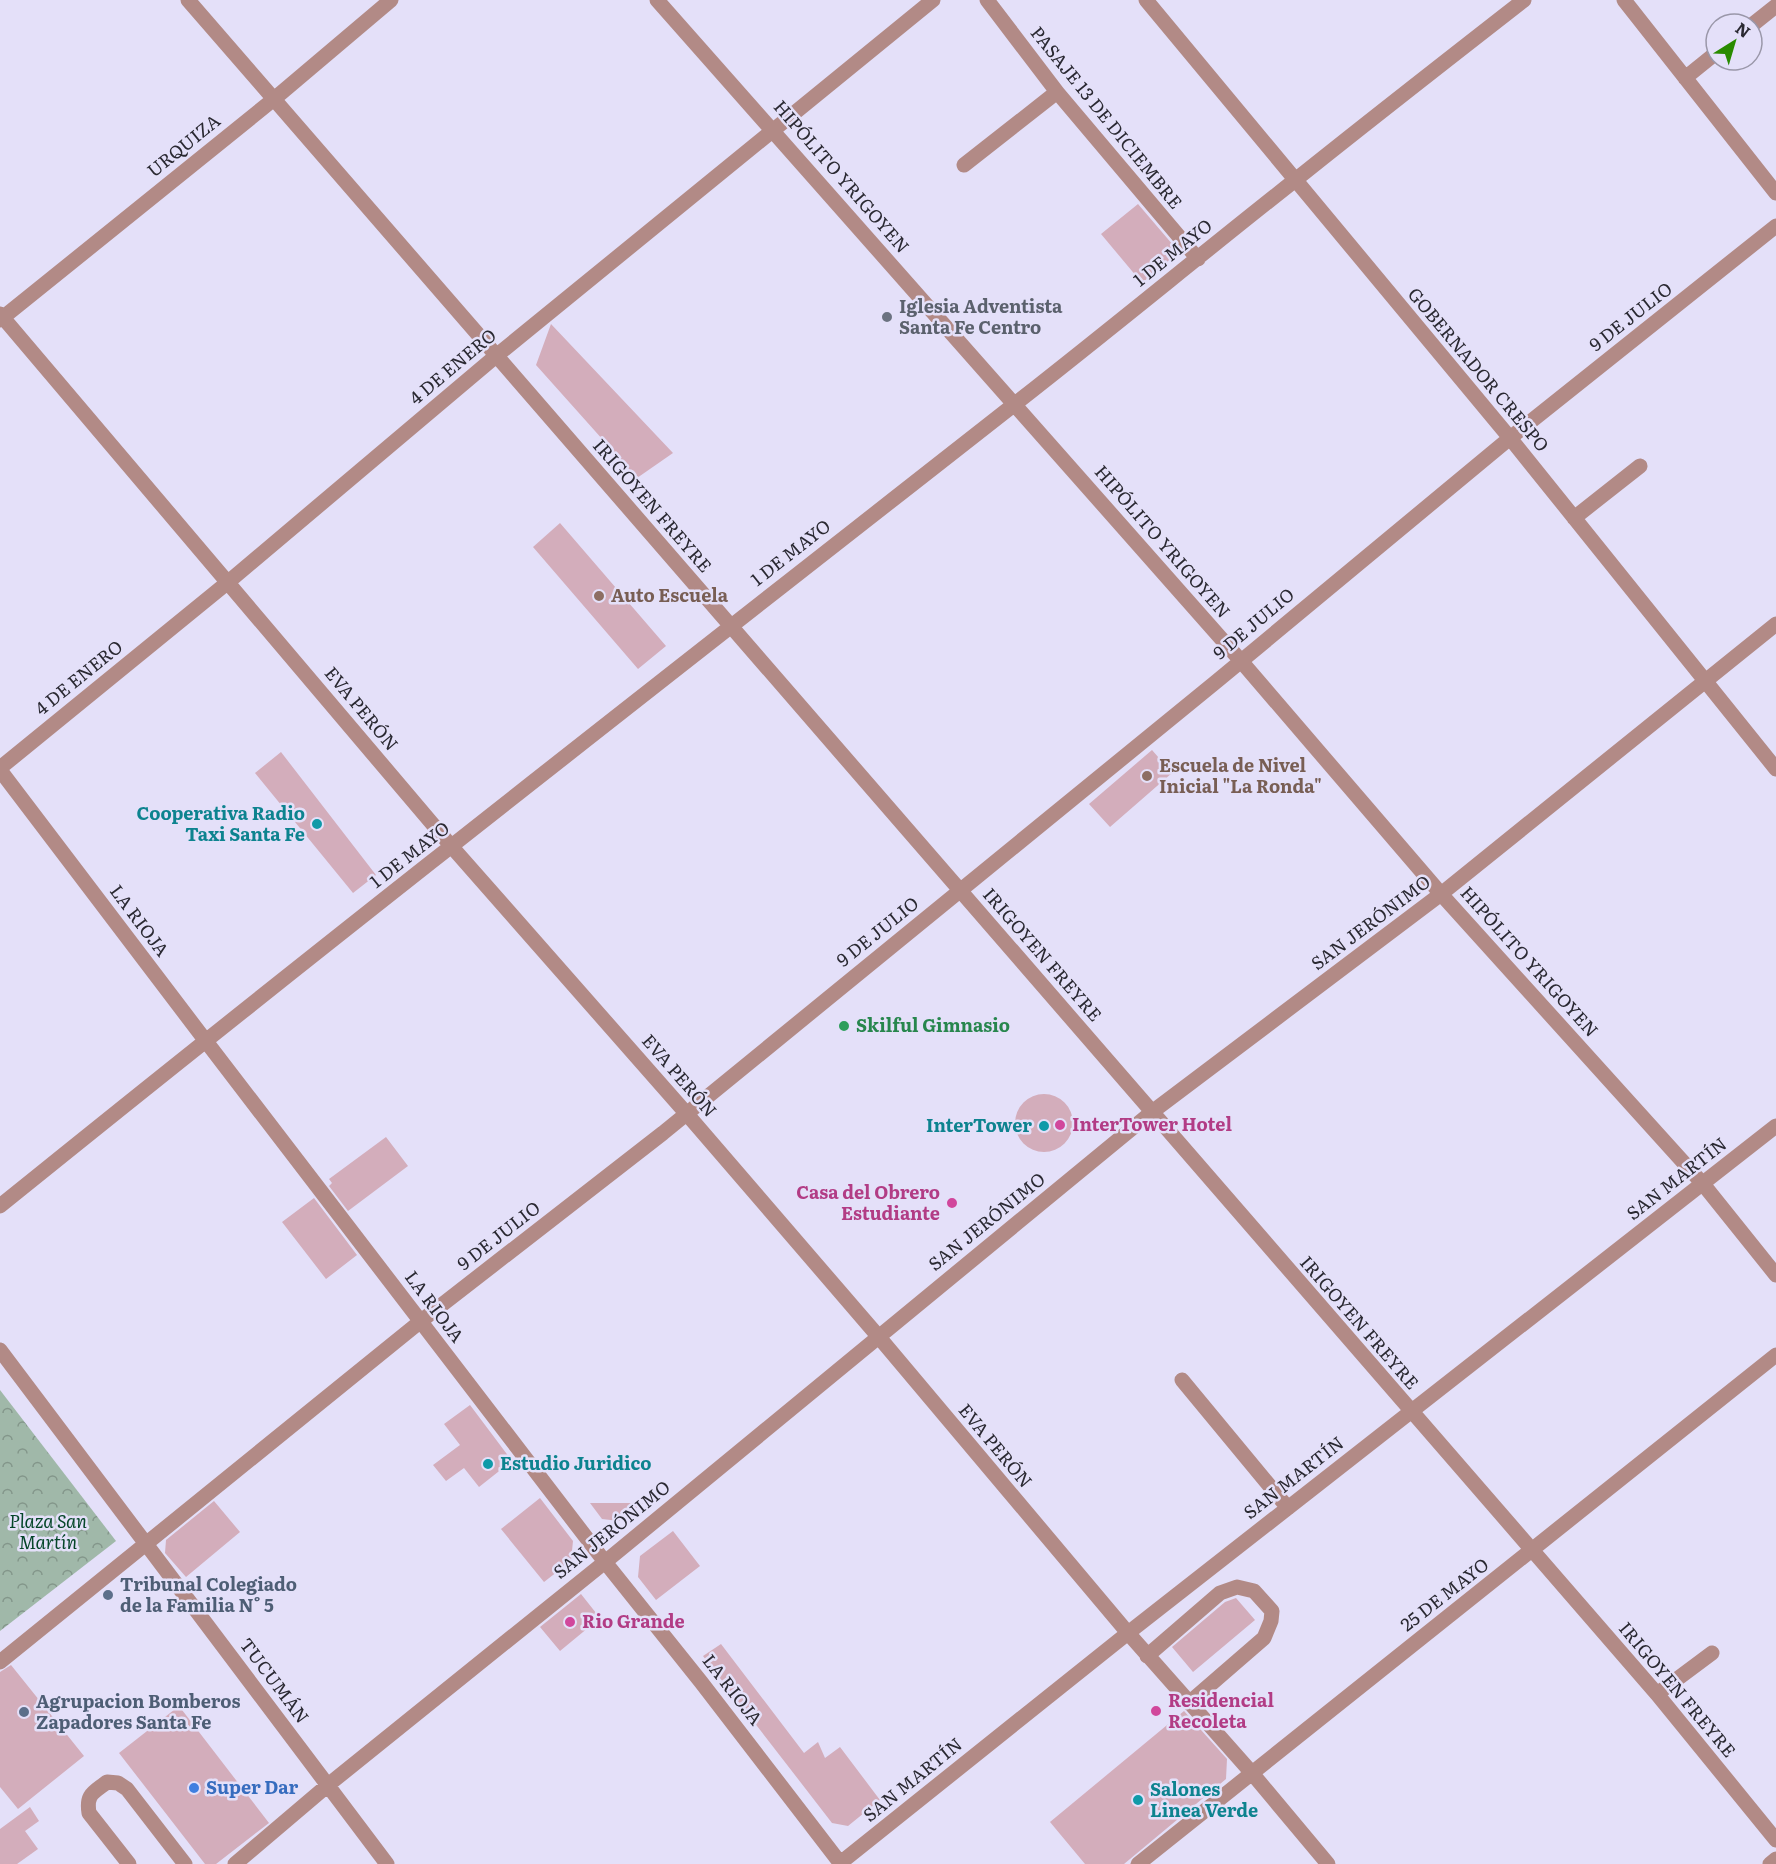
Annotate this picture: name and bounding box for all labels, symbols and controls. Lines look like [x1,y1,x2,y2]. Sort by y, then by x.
north arrow [1704,12,1764,72]
text: N [1731,16,1756,43]
street label: PASAJE 13 DE DICIEMBRE [1025,20,1189,214]
street label: HIPÓLITO YRIGOYEN [768,94,916,259]
street label: URQUIZA [140,107,226,183]
street label: 1 DE MAYO [1127,212,1217,292]
street label: 9 DE JULIO [1583,275,1677,357]
street label: GOBERNADOR CRESPO [1402,281,1556,457]
place label: Iglesia Adventista Santa Fe Centro [899,292,1063,340]
marker: Iglesia Adventista Santa Fe Centro [880,310,894,324]
street label: 4 DE ENERO [403,321,501,410]
street label: IRIGOYEN FREYRE [587,432,719,578]
street label: HIPÓLITO YRIGOYEN [1089,459,1237,624]
street label: 1 DE MAYO [744,512,836,592]
place label: Auto Escuela [611,581,729,608]
street label: 9 DE JULIO [1206,581,1300,665]
marker: Auto Escuela [592,589,606,603]
street label: 4 DE ENERO [28,633,128,721]
street label: EVA PERÓN [319,660,405,756]
place label: Escuela de Nivel Inicial "La Ronda" [1159,751,1322,799]
marker: Escuela de Nivel Inicial "La Ronda" [1140,769,1154,783]
place label: Cooperativa Radio Taxi Santa Fe [137,799,305,847]
street label: 1 DE MAYO [363,814,455,894]
marker: Cooperativa Radio Taxi Santa Fe [310,817,324,831]
street label: SAN JERÓNIMO [1305,868,1436,976]
street label: LA RIOJA [104,878,176,962]
street label: HIPÓLITO YRIGOYEN [1455,879,1605,1043]
street label: IRIGOYEN FREYRE [977,881,1109,1027]
street label: 9 DE JULIO [830,889,924,972]
place label: Skilful Gimnasio [856,1011,1010,1038]
marker: Skilful Gimnasio [837,1019,851,1033]
street label: EVA PERÓN [636,1027,724,1123]
place label: InterTower Hotel [1072,1110,1232,1137]
place label: InterTower [926,1111,1032,1138]
marker: InterTower Hotel [1053,1118,1067,1132]
marker: InterTower [1037,1119,1051,1133]
street label: SAN MARTÍN [1620,1130,1732,1226]
street label: SAN JERÓNIMO [922,1165,1050,1277]
place label: Casa del Obrero Estudiante [796,1178,940,1226]
street label: 9 DE JULIO [451,1194,545,1276]
marker: Casa del Obrero Estudiante [945,1196,959,1210]
street label: IRIGOYEN FREYRE [1294,1249,1426,1395]
street label: LA RIOJA [399,1264,471,1348]
street label: EVA PERÓN [953,1397,1039,1493]
street label: SAN MARTÍN [1237,1429,1349,1525]
place label: Estudio Juridico [500,1449,651,1476]
marker: Estudio Juridico [481,1457,495,1471]
street label: SAN JERÓNIMO [547,1473,675,1585]
park label: Plaza San Martín [9,1507,87,1555]
street label: 25 DE MAYO [1394,1551,1494,1637]
place label: Tribunal Colegiado de la Familia N° 5 [120,1570,297,1618]
marker: Tribunal Colegiado de la Familia N° 5 [101,1588,115,1602]
place label: Rio Grande [582,1607,685,1634]
marker: Rio Grande [563,1615,577,1629]
street label: IRIGOYEN FREYRE [1613,1615,1743,1763]
street label: TUCUMÁN [234,1632,316,1729]
street label: LA RIOJA [697,1648,770,1730]
place label: Residencial Recoleta [1168,1686,1275,1734]
place label: Agrupacion Bomberos Zapadores Santa Fe [36,1687,240,1735]
marker: Residencial Recoleta [1149,1704,1163,1718]
marker: Agrupacion Bomberos Zapadores Santa Fe [17,1705,31,1719]
street label: SAN MARTÍN [857,1730,968,1827]
place label: Super Dar [206,1773,298,1800]
place label: Salones Linea Verde [1150,1775,1258,1823]
marker: Super Dar [187,1781,201,1795]
marker: Salones Linea Verde [1131,1793,1145,1807]

